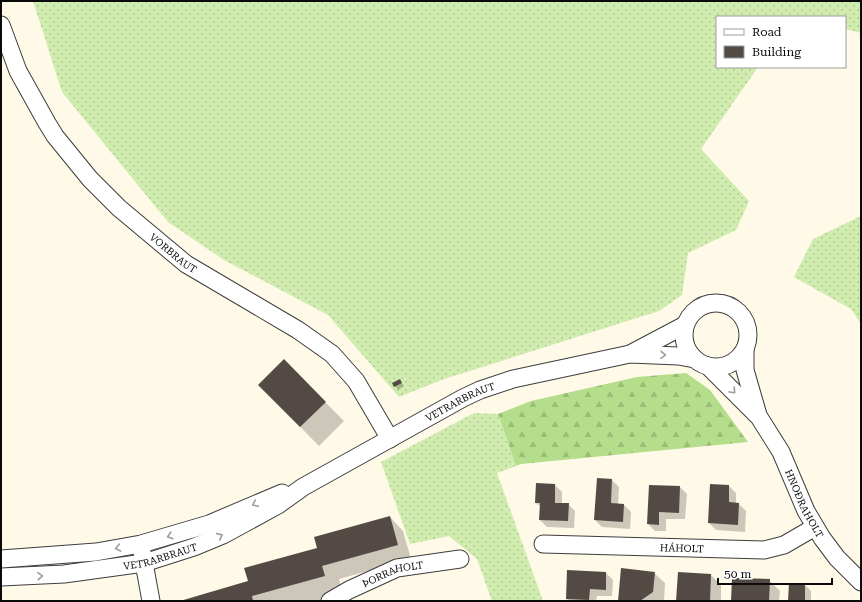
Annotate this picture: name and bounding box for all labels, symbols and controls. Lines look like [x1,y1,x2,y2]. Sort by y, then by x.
legend [716,16,846,68]
text: Road [752,25,782,39]
text: Building [752,45,801,59]
street label: VORBRAUT [148,231,199,275]
one-way arrow [660,351,666,359]
street label: VETRARBRAUT [424,380,496,424]
one-way arrow [728,386,736,394]
street label: HNOÐRAHOLT [783,468,826,540]
one-way arrow [251,499,259,507]
one-way arrow [167,531,174,540]
one-way arrow [216,533,224,541]
street label: VETRARBRAUT [123,541,199,572]
street label: HÁHOLT [660,542,704,554]
one-way arrow [115,544,121,552]
street label: ÞORRAHOLT [361,559,424,589]
scale bar [718,560,832,586]
text: 50 m [724,567,751,581]
one-way arrow [37,571,43,580]

